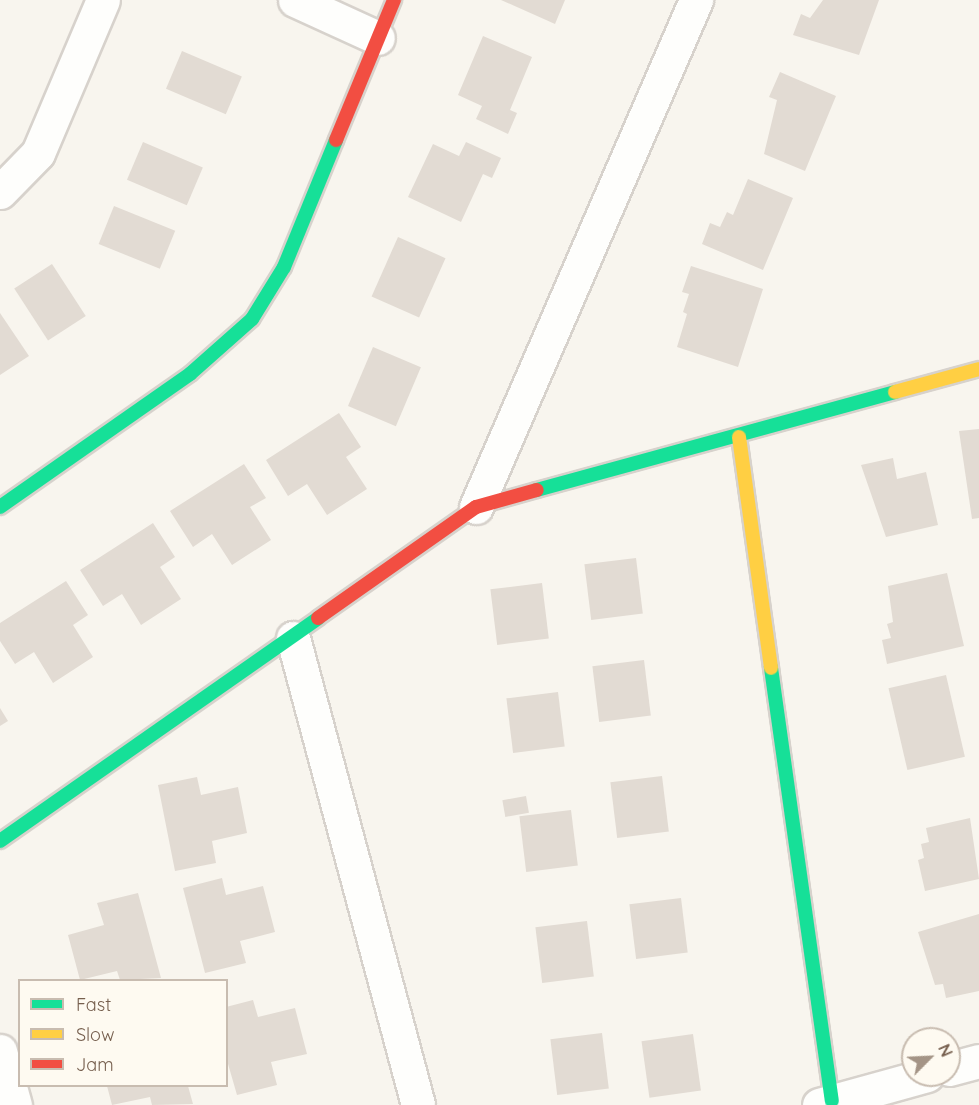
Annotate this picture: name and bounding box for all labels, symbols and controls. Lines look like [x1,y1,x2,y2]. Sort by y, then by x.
legend [18,979,228,1087]
text: Fast [76,993,111,1016]
text: Slow [76,1023,114,1046]
north arrow [901,1027,961,1087]
text: N [934,1041,957,1060]
text: Jam [76,1053,114,1076]

